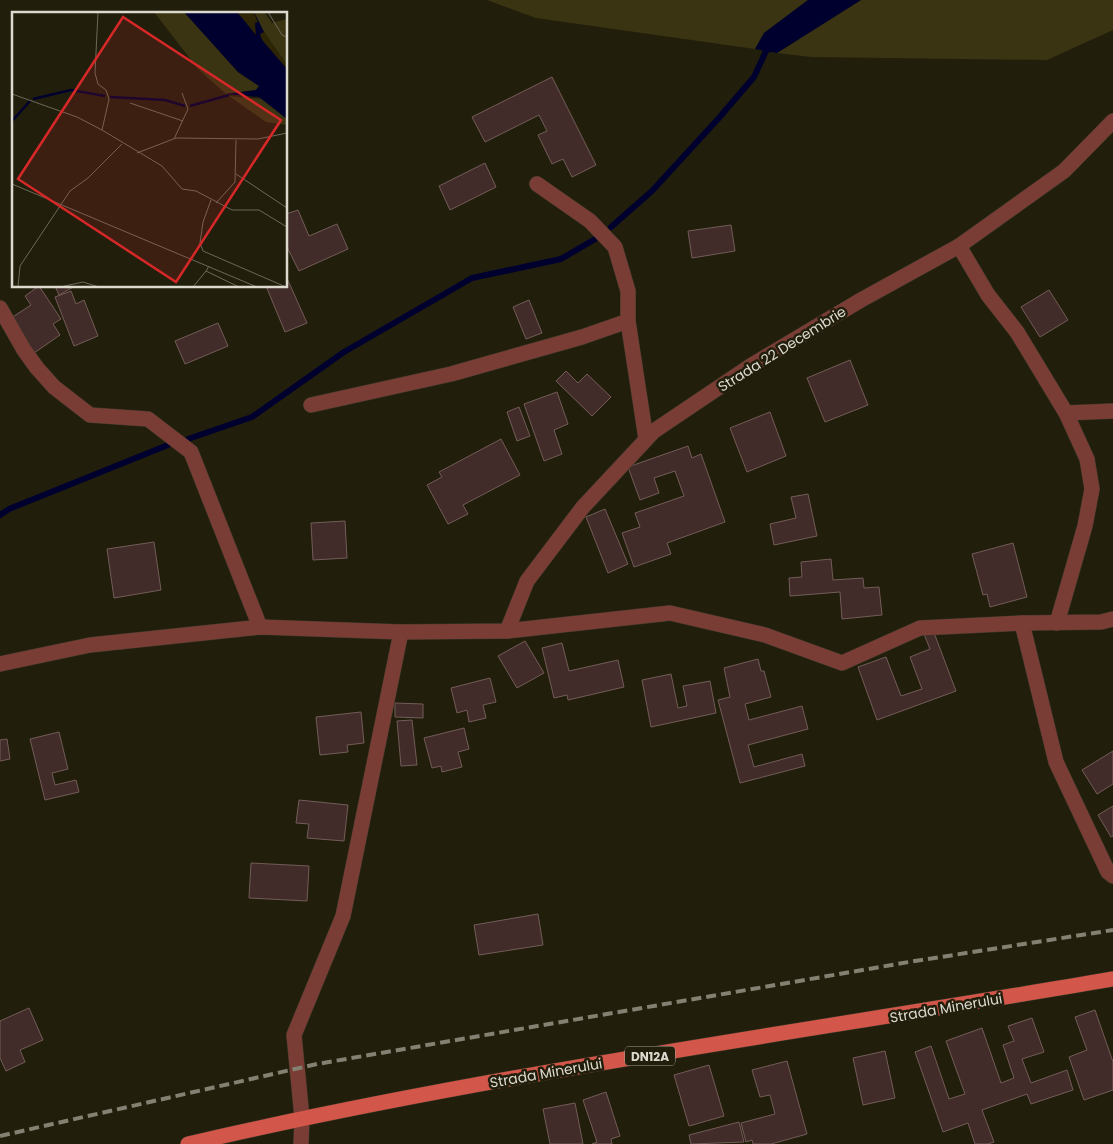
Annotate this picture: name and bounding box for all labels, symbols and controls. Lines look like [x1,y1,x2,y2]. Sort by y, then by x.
inset map [12,12,288,288]
street label: Strada 22 Decembrie [714,301,850,397]
street label: Strada Minerului [888,988,1004,1028]
road number: DN12A [625,1046,675,1066]
street label: Strada Minerului [488,1053,604,1093]

